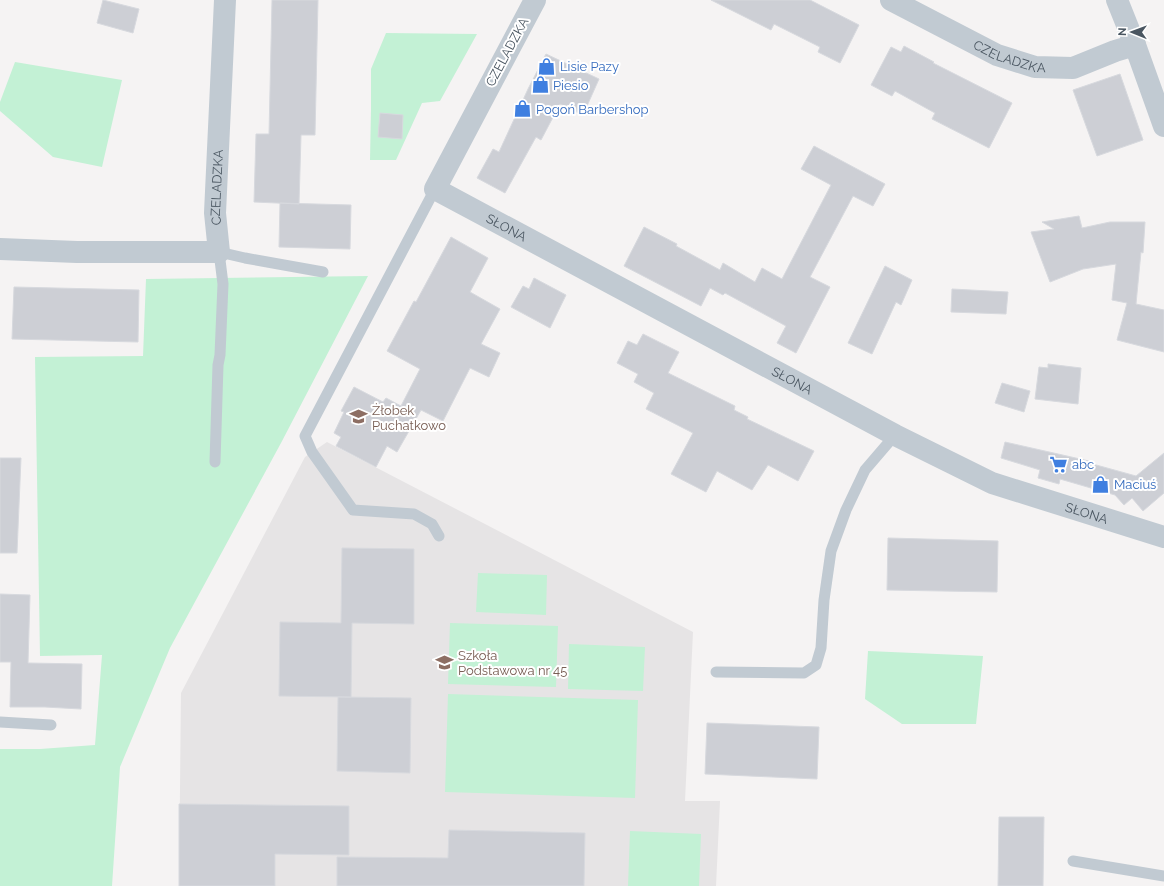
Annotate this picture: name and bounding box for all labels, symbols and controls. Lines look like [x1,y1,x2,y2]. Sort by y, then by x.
north arrow [1112,12,1152,52]
street label: CZELADZKA [483,15,532,89]
text: N [1116,28,1129,36]
street label: CZELADZKA [971,37,1046,75]
shop icon: Lisie Pazy [537,56,557,76]
place label: Lisie Pazy [560,59,619,74]
shop icon: Piesio [530,75,550,95]
place label: Piesio [553,78,589,93]
shop icon: Pogoń Barbershop [513,99,533,119]
place label: Pogoń Barbershop [536,102,649,117]
street label: CZELADZKA [207,149,225,226]
street label: SŁONA [484,210,530,244]
street label: SŁONA [769,363,815,397]
place label: Żłobek Puchatkowo [372,402,446,433]
school or university icon: Żłobek Puchatkowo [349,407,369,427]
supermarket icon: abc [1049,454,1069,474]
place label: abc [1072,457,1094,472]
shop icon: Maciuś [1091,474,1111,494]
place label: Maciuś [1114,477,1156,492]
street label: SŁONA [1064,499,1110,527]
place label: Szkoła Podstawowa nr 45 [458,648,567,678]
school or university icon: Szkoła Podstawowa nr 45 [435,652,455,672]

